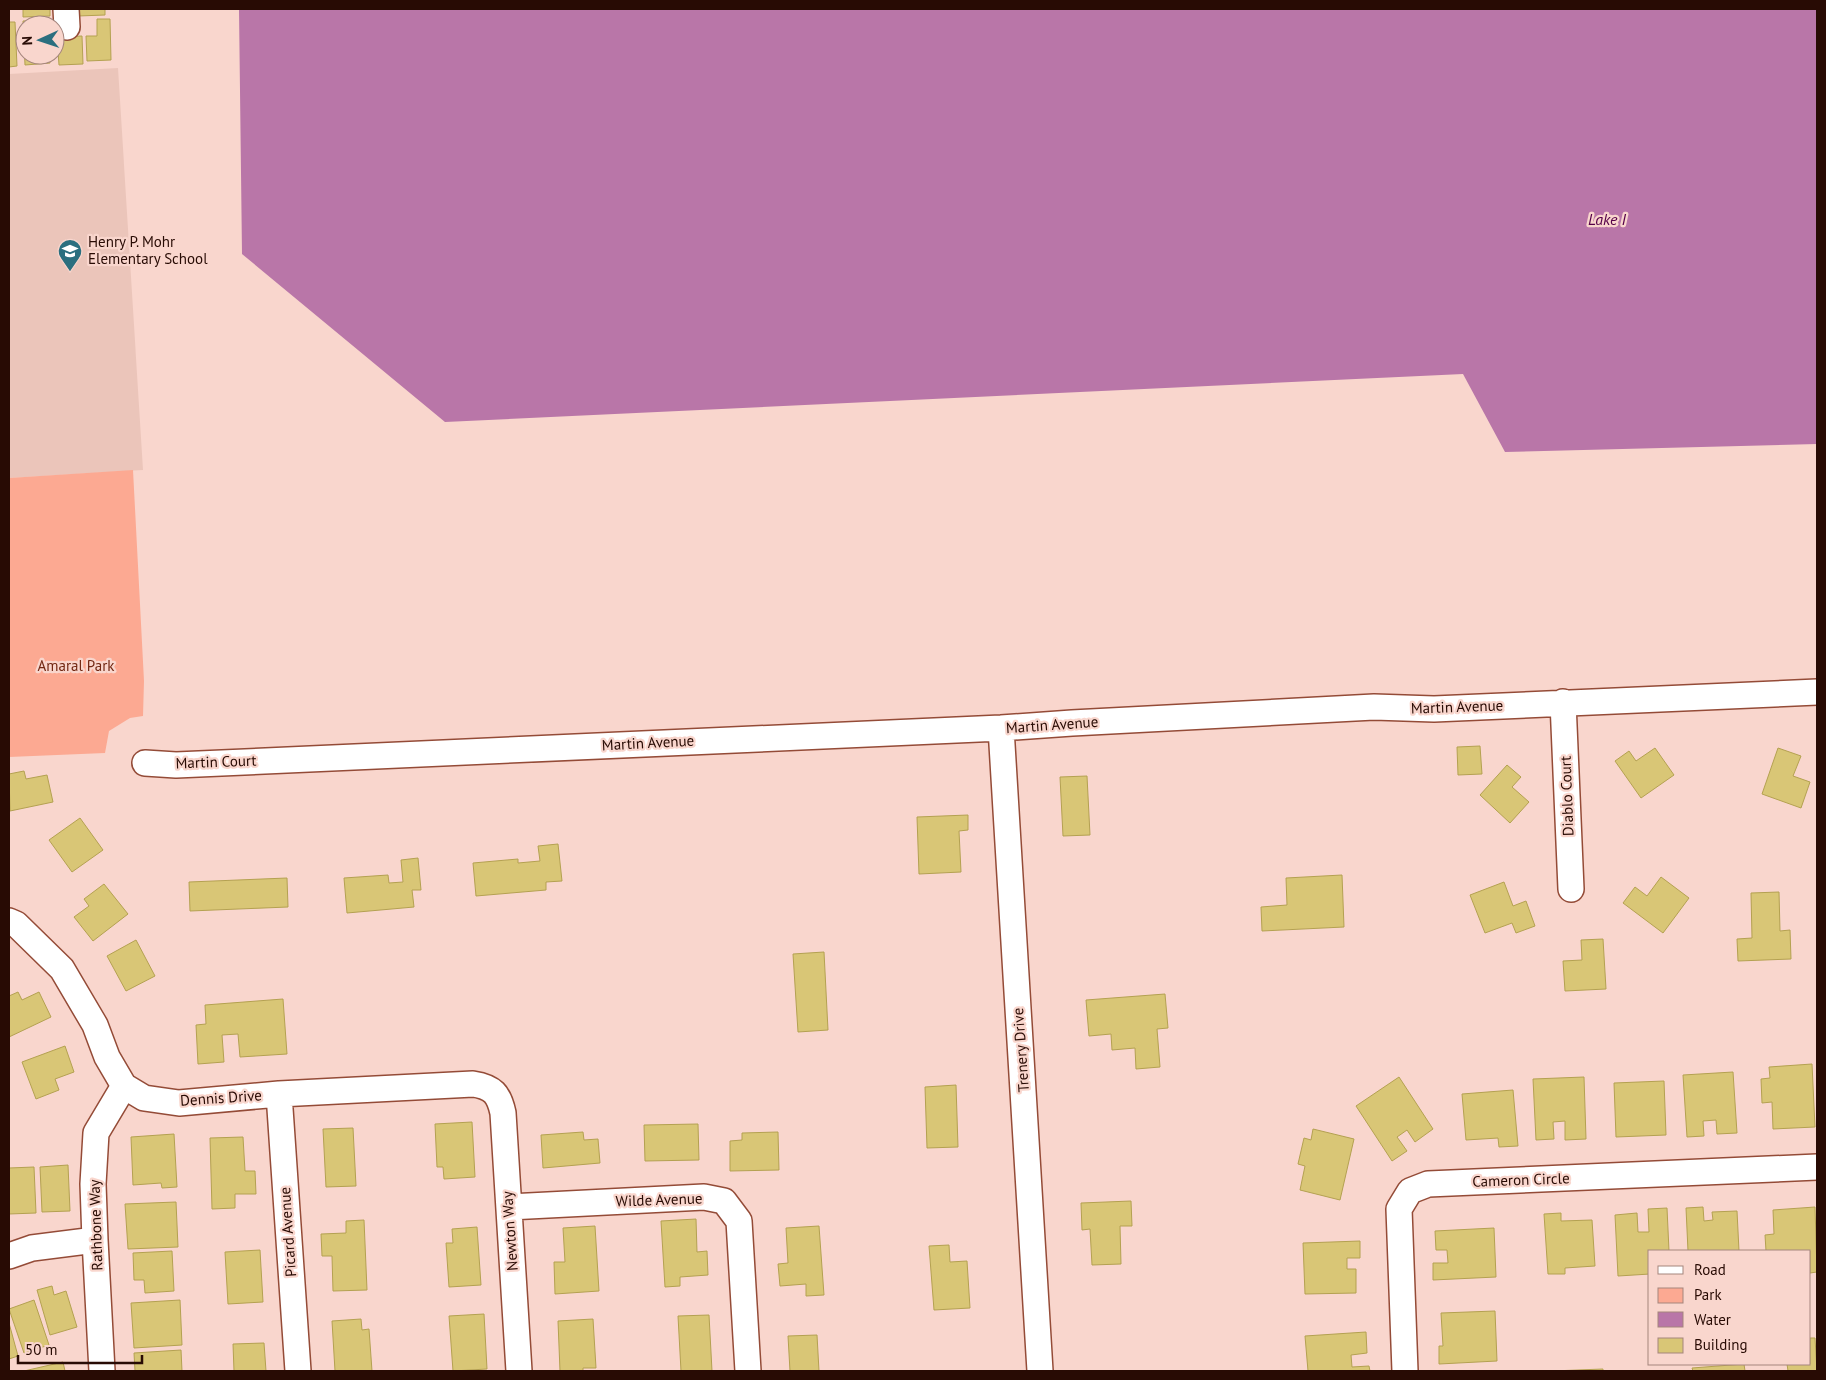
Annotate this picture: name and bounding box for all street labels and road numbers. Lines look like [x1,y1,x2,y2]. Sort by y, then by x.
street label: Martin Avenue [1410,695,1504,718]
street label: Martin Avenue [1005,712,1099,737]
street label: Martin Avenue [601,731,695,754]
street label: Martin Court [175,751,257,772]
street label: Diablo Court [1556,755,1577,837]
street label: Trenery Drive [1008,1007,1033,1093]
street label: Dennis Drive [180,1085,262,1110]
street label: Cameron Circle [1472,1168,1570,1191]
street label: Rathbone Way [84,1179,107,1271]
street label: Picard Avenue [275,1186,300,1278]
street label: Wilde Avenue [615,1188,703,1211]
street label: Newton Way [497,1191,522,1271]

